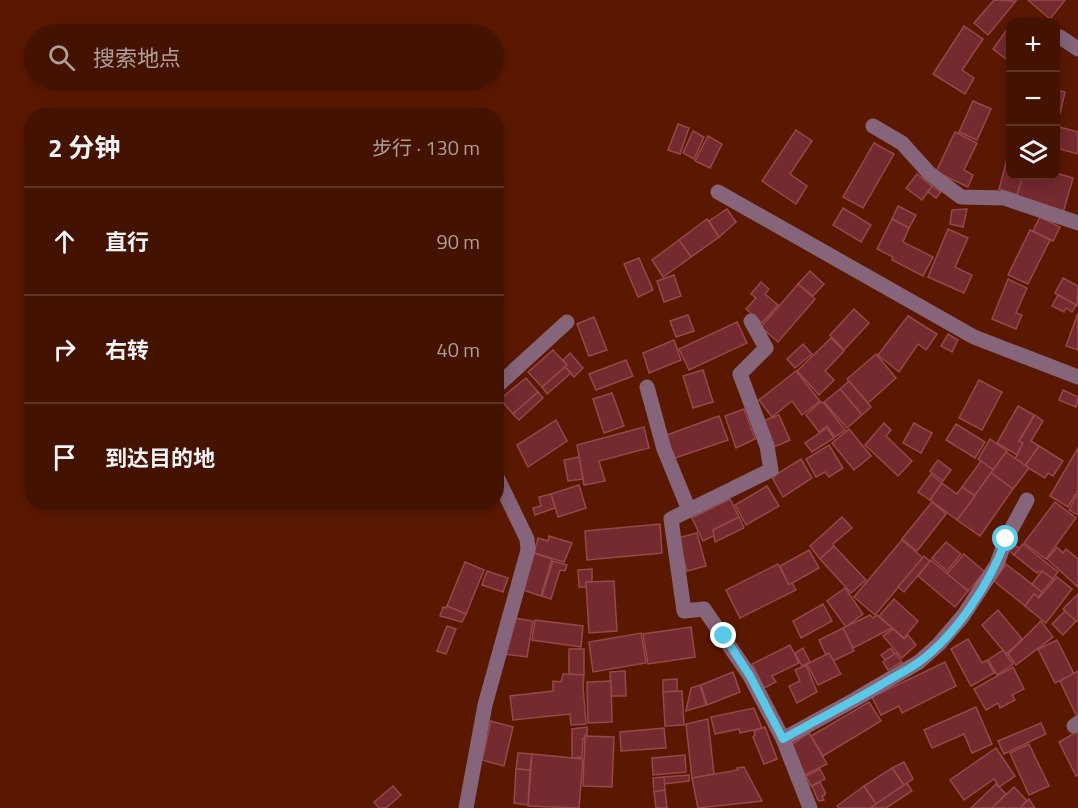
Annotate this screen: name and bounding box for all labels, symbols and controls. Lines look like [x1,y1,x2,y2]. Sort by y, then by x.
map controls [1006,18,1060,180]
button: + [1006,18,1060,72]
search box [24,24,504,90]
icon: search [45,41,78,74]
text: 搜索地点 [93,41,181,75]
button: − [1006,72,1060,126]
button: layers [1006,126,1060,180]
text: 2 分钟 [48,128,120,167]
text: 步行 · 130 m [372,132,480,163]
icon: ahead [48,225,81,258]
text: 直行 [105,225,149,259]
text: 90 m [436,226,480,257]
icon: right [48,333,81,366]
text: 右转 [105,333,149,367]
text: 40 m [436,334,480,365]
icon: arrive [48,441,81,474]
text: 到达目的地 [105,441,215,475]
route start [992,525,1018,551]
route end [710,622,736,648]

